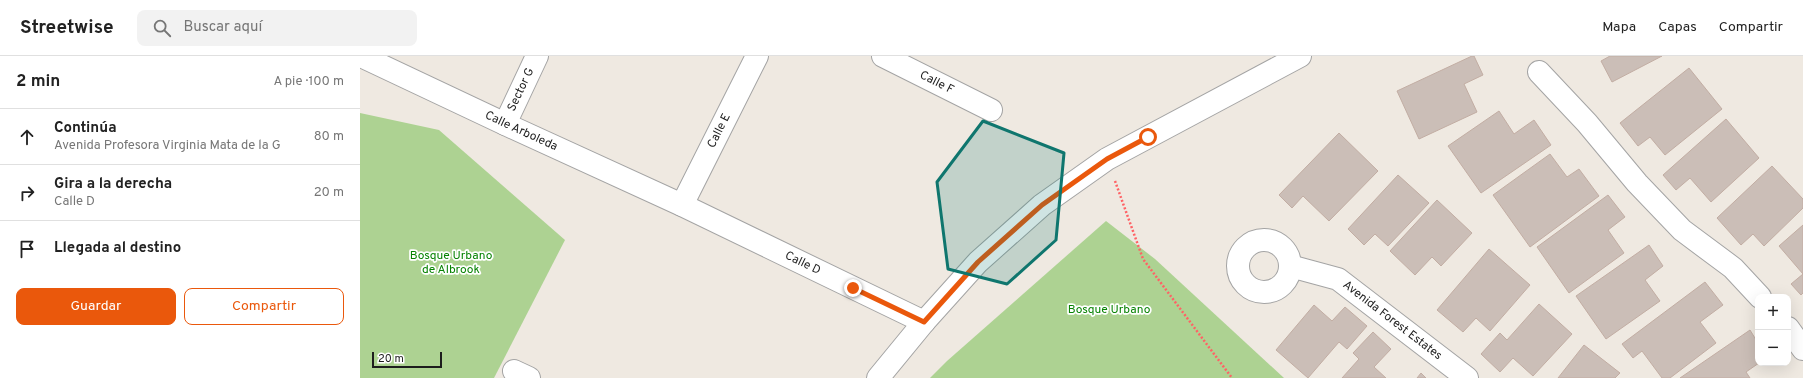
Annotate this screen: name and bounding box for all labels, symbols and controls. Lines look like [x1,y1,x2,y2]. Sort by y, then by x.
search box [137,10,417,46]
text: Streetwise [20,16,113,40]
icon: search [151,17,173,39]
text: Buscar aquí [183,18,262,37]
text: Mapa [1602,19,1636,36]
text: Capas [1658,19,1697,36]
text: Compartir [1719,19,1783,36]
street label: Sector G [504,65,538,114]
street label: Calle F [917,68,957,98]
text: 2 min [16,71,60,93]
text: A pie · 100 m [273,74,344,90]
street label: Calle Arboleda [482,108,560,155]
street label: Calle E [704,111,735,151]
text: Continúa [54,119,116,138]
icon: ahead [16,126,38,148]
route start [1139,128,1157,146]
text: 80 m [314,129,344,145]
text: Avenida Profesora Virginia Mata de la G [54,138,281,154]
text: Gira a la derecha [54,175,172,194]
icon: right [16,182,38,204]
text: 20 m [314,185,344,201]
text: Calle D [54,194,95,210]
icon: arrive [16,238,38,260]
text: Llegada al destino [54,239,181,258]
park label: Bosque Urbano de Albrook [410,248,493,278]
street label: Calle D [782,248,823,279]
street label: Avenida Forest Estates [1339,277,1445,364]
route end [844,279,862,297]
button: Guardar [16,288,176,325]
button: Compartir [184,288,344,325]
map controls [1755,294,1791,366]
button: + [1755,294,1791,330]
park label: Bosque Urbano [1068,302,1151,318]
button: − [1755,330,1791,366]
scale bar [372,350,442,369]
text: 20 m [378,352,404,366]

